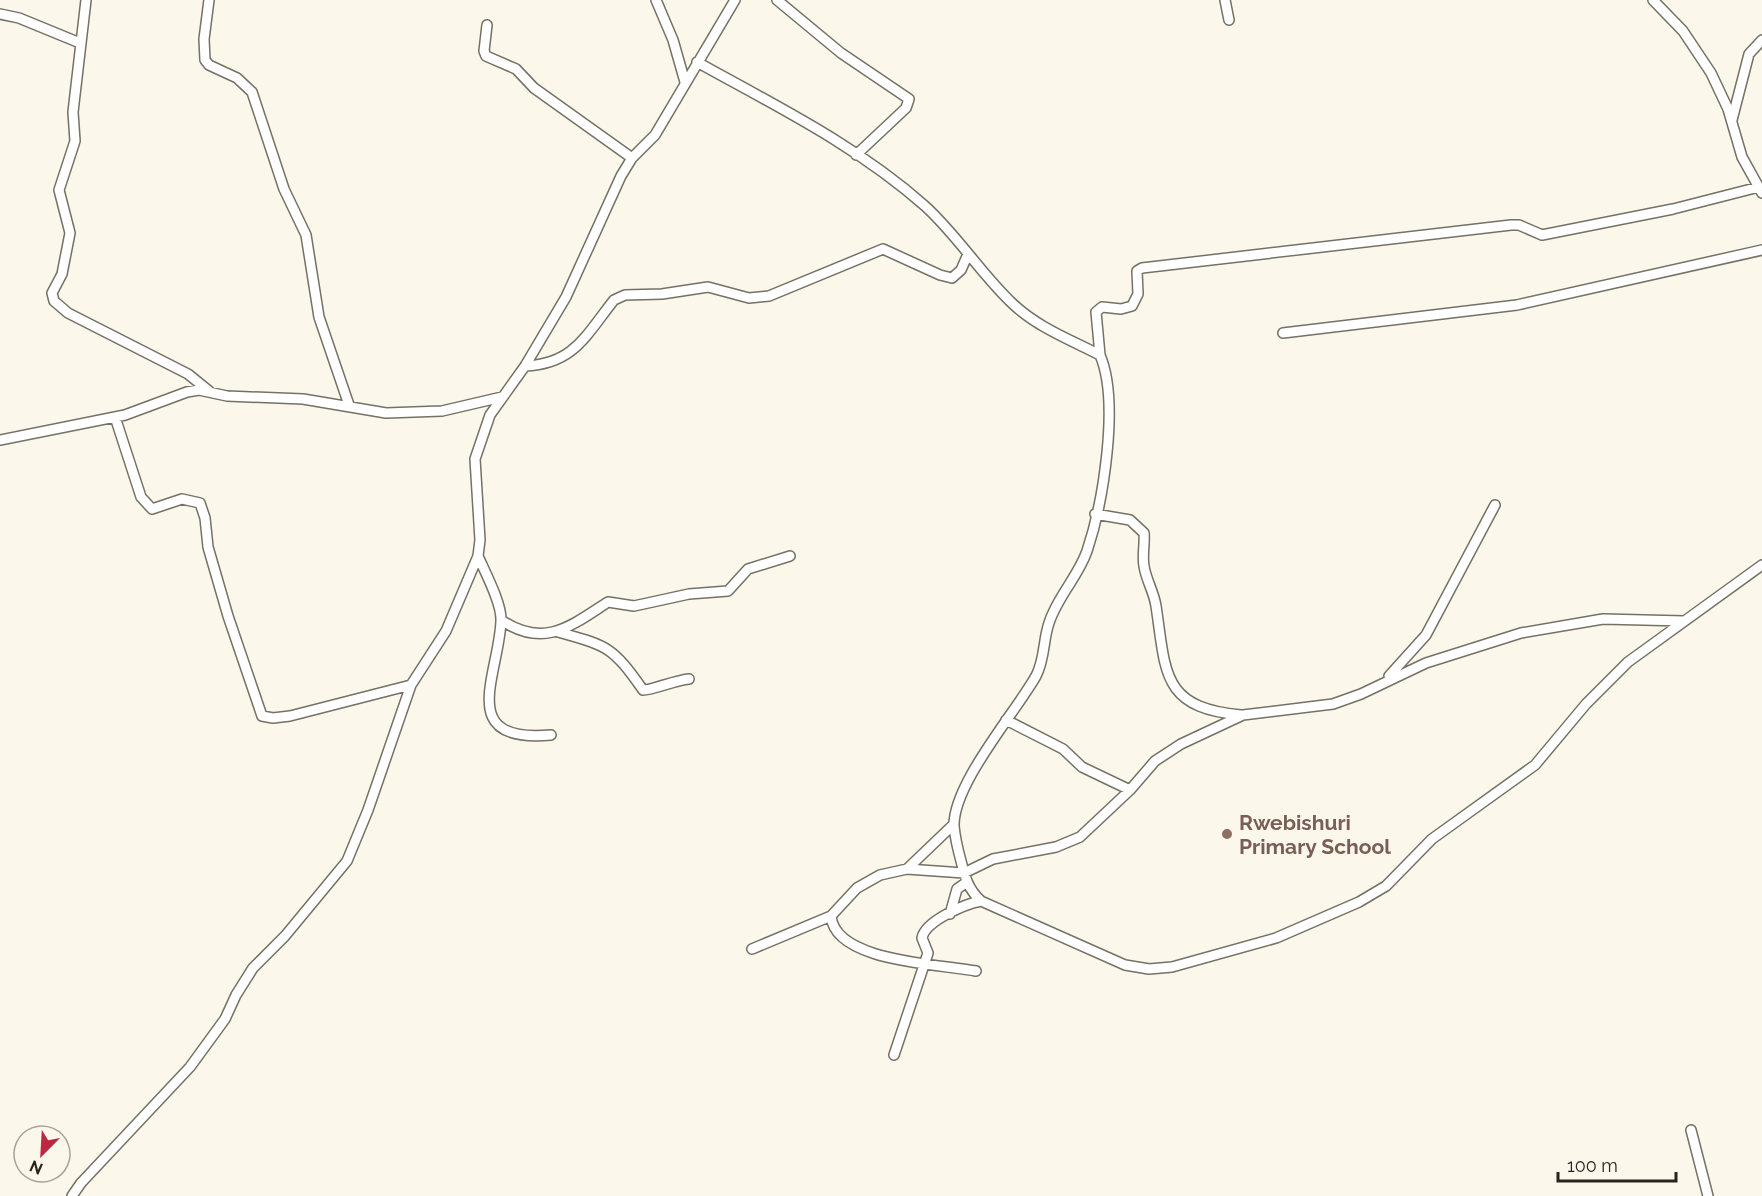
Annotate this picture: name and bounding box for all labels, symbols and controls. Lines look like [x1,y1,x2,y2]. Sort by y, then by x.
place label: Rwebishuri Primary School [1239,810,1391,859]
marker: Rwebishuri Primary School [1220,827,1234,841]
north arrow [12,1124,72,1184]
scale bar [1558,1145,1676,1183]
text: 100 m [1567,1155,1618,1176]
text: N [27,1156,46,1178]

